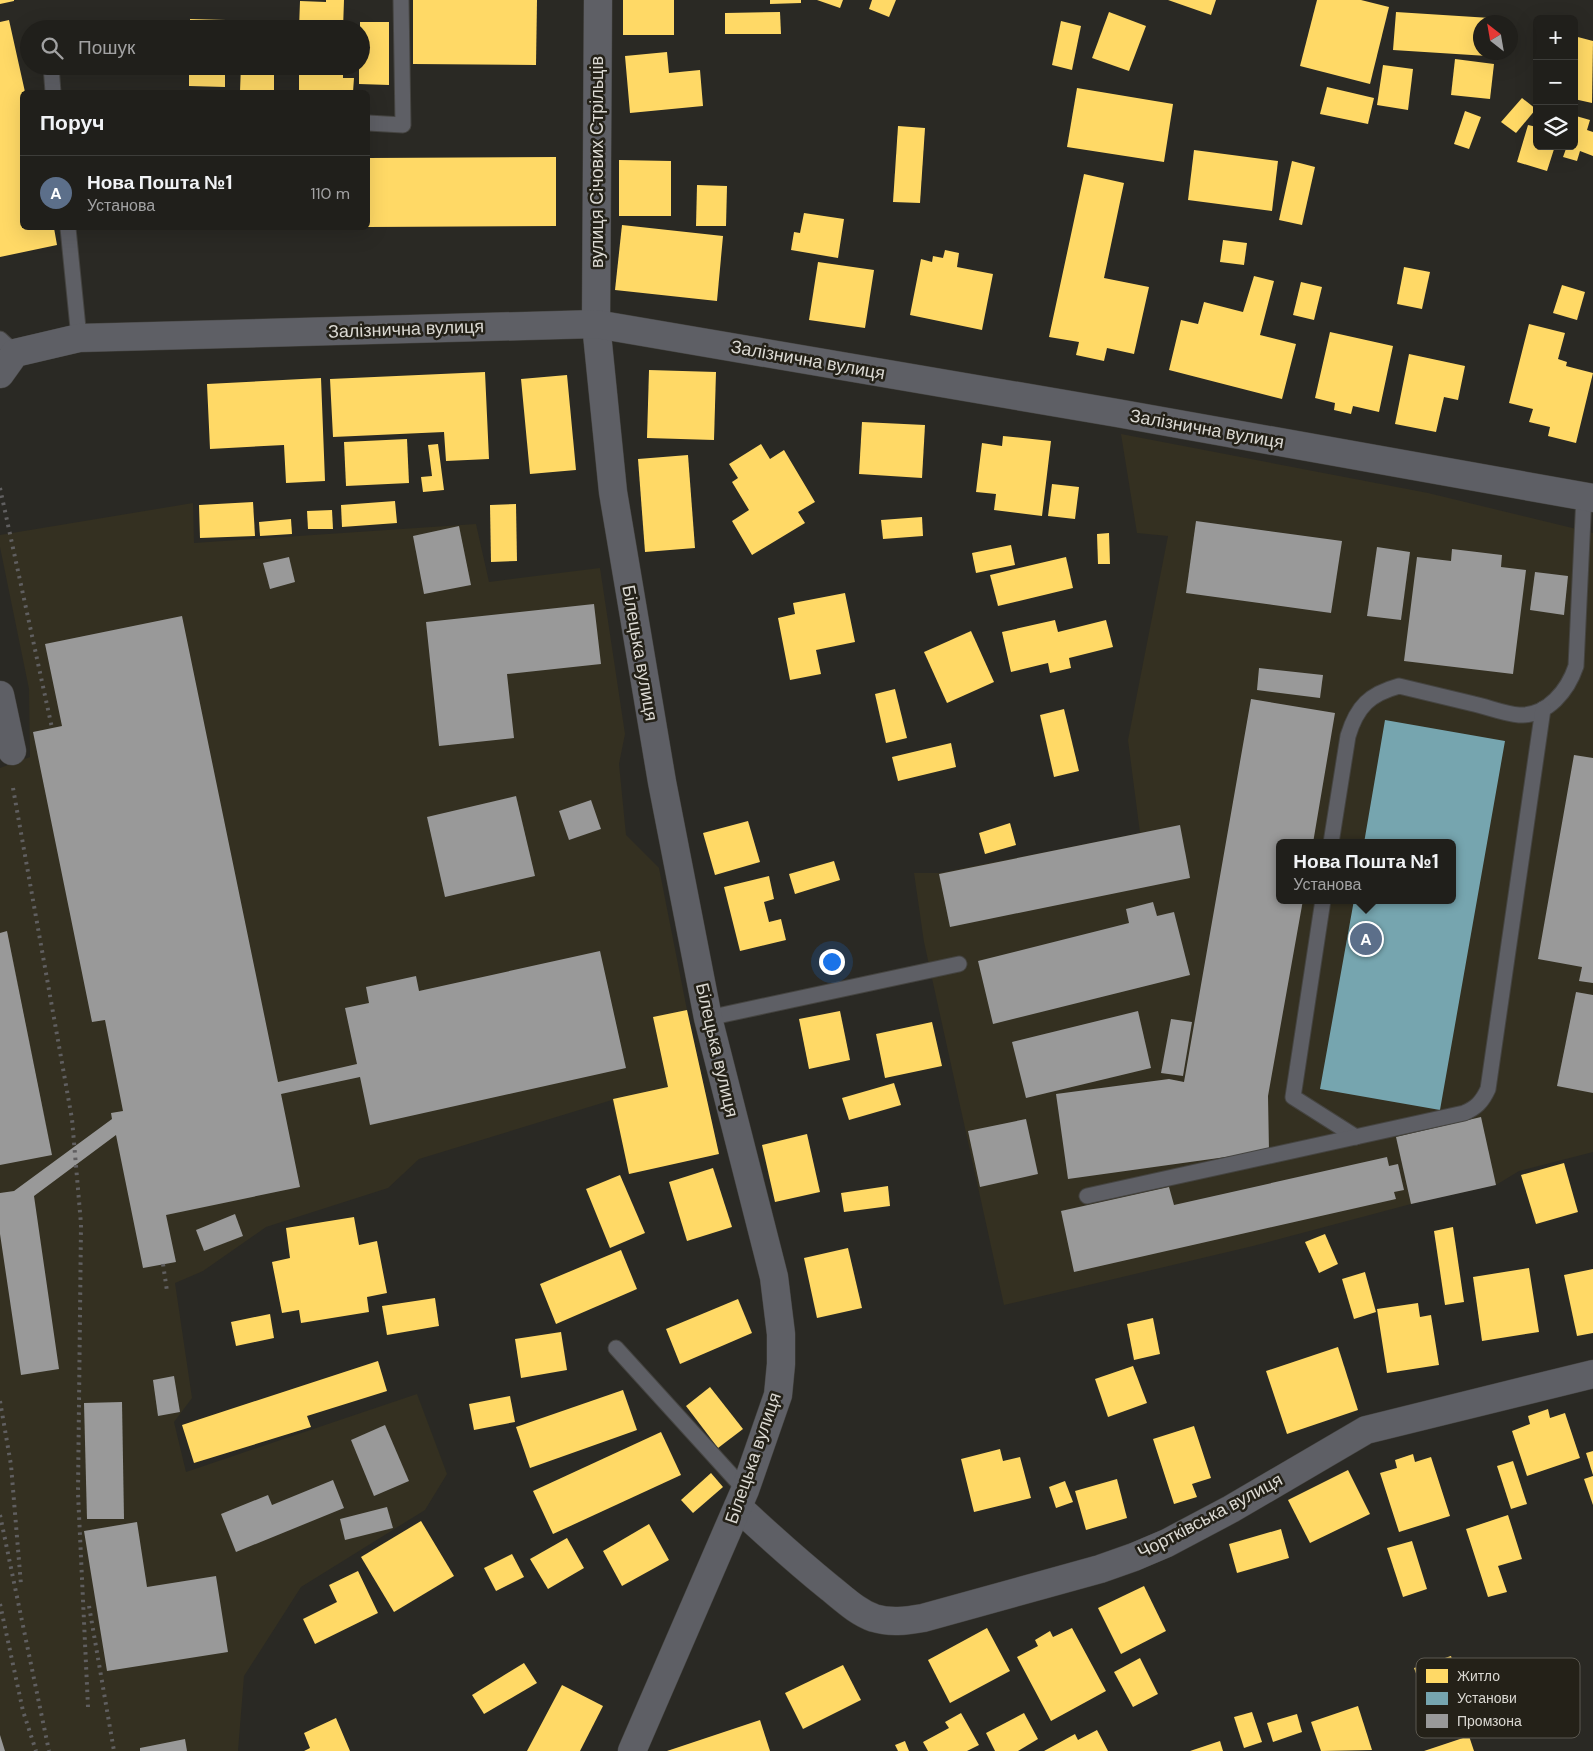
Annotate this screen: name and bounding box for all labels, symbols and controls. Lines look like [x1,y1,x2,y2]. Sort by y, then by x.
north arrow [1473,15,1518,60]
map controls [1533,15,1578,150]
button: + [1533,15,1578,60]
search box [20,20,370,75]
icon: search [38,34,66,62]
text: Пошук [78,35,135,60]
street label: вулиця Січових Стрільців [585,56,609,268]
button: − [1533,60,1578,105]
button: layers [1533,105,1578,150]
text: Поруч [40,109,104,137]
text: Нова Пошта №1 [87,170,232,195]
text: A [50,183,62,204]
text: 110 m [311,183,350,204]
text: Установа [87,195,155,216]
street label: Залізнична вулиця [328,314,484,344]
street label: Залізнична вулиця [729,335,887,385]
street label: Залізнична вулиця [1128,404,1286,454]
street label: Білецька вулиця [616,583,664,723]
popup [1276,839,1456,904]
text: Нова Пошта №1 [1293,849,1439,874]
text: Установа [1293,874,1361,895]
pin: A [1350,920,1382,958]
your location [819,949,845,975]
street label: Білецька вулиця [690,980,744,1120]
street label: Білецька вулиця [719,1389,787,1527]
street label: Чортківська вулиця [1133,1468,1287,1564]
legend [1416,1658,1580,1738]
text: Житло [1457,1667,1500,1685]
text: Установи [1457,1689,1517,1707]
text: Промзона [1457,1712,1522,1730]

